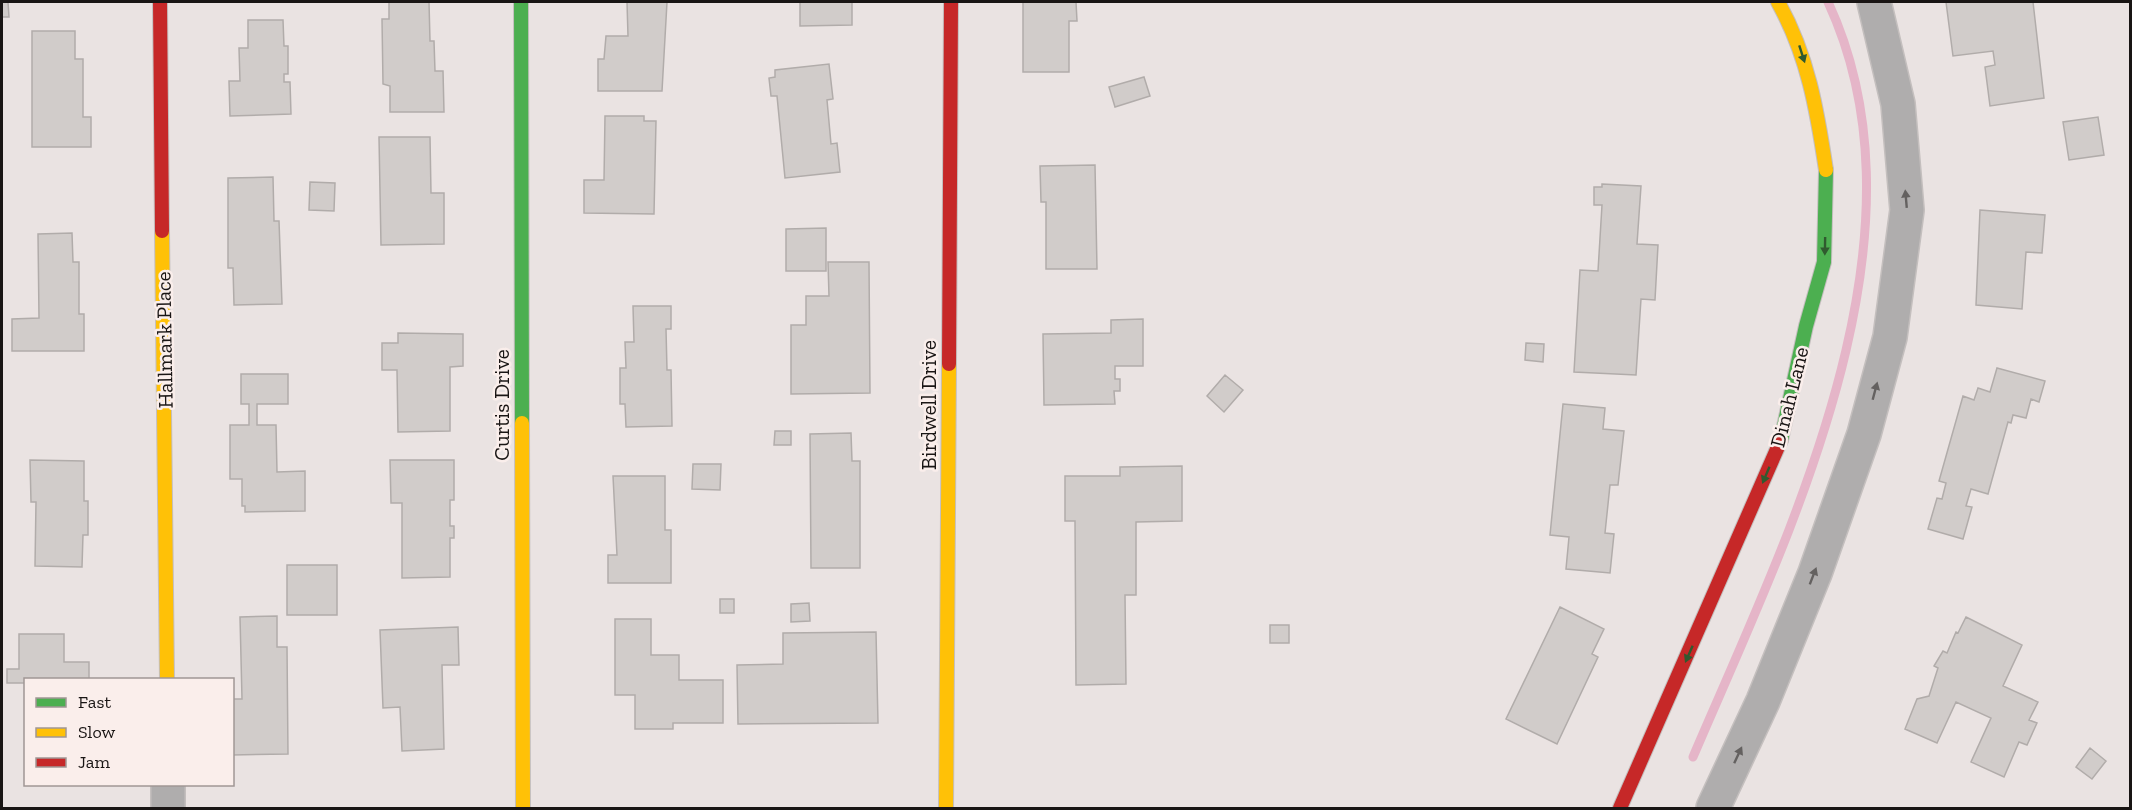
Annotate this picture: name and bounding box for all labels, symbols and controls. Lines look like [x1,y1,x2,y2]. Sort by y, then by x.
one-way arrow [1797,46,1807,64]
one-way arrow [1901,189,1911,208]
one-way arrow [1820,237,1829,256]
street label: Hallmark Place [150,271,178,409]
street label: Birdwell Drive [916,340,941,470]
street label: Dinah Lane [1764,344,1814,450]
street label: Curtis Drive [489,349,514,461]
one-way arrow [1871,382,1880,400]
one-way arrow [1761,466,1770,484]
one-way arrow [1808,566,1818,584]
one-way arrow [1685,646,1694,663]
legend [24,678,234,786]
text: Fast [78,691,111,713]
text: Slow [78,721,115,743]
one-way arrow [1733,747,1742,764]
text: Jam [78,751,110,773]

